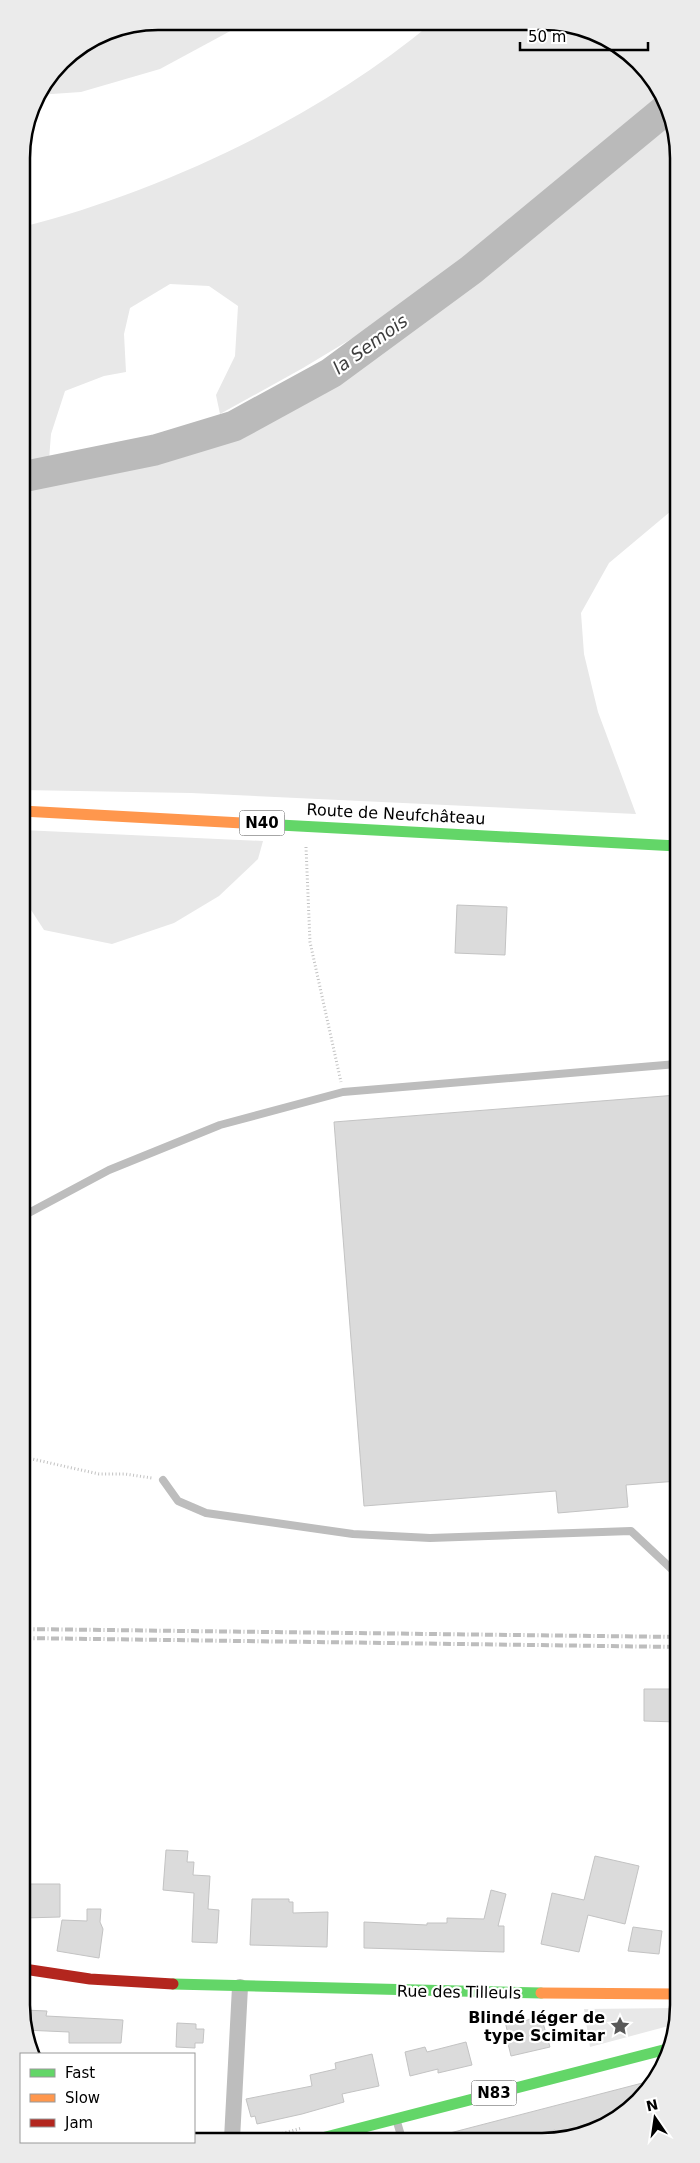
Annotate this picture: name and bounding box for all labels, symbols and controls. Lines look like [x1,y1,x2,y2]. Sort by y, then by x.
scale bar [520,20,648,52]
text: 50 m [528,28,566,46]
water label: la Semois [329,310,411,378]
street label: Route de Neufchâteau [306,800,486,828]
road number: N40 [240,810,284,836]
street label: Rue des Tilleuls [397,1981,521,2003]
place label: Blindé léger de type Scimitar [468,2008,605,2045]
place icon: Blindé léger de type Scimitar [609,2015,631,2037]
legend [20,2053,195,2143]
text: Fast [65,2064,95,2082]
road number: N83 [472,2080,516,2106]
text: Slow [65,2089,100,2107]
north arrow [630,2093,680,2143]
text: N [645,2096,660,2114]
text: Jam [64,2114,93,2132]

